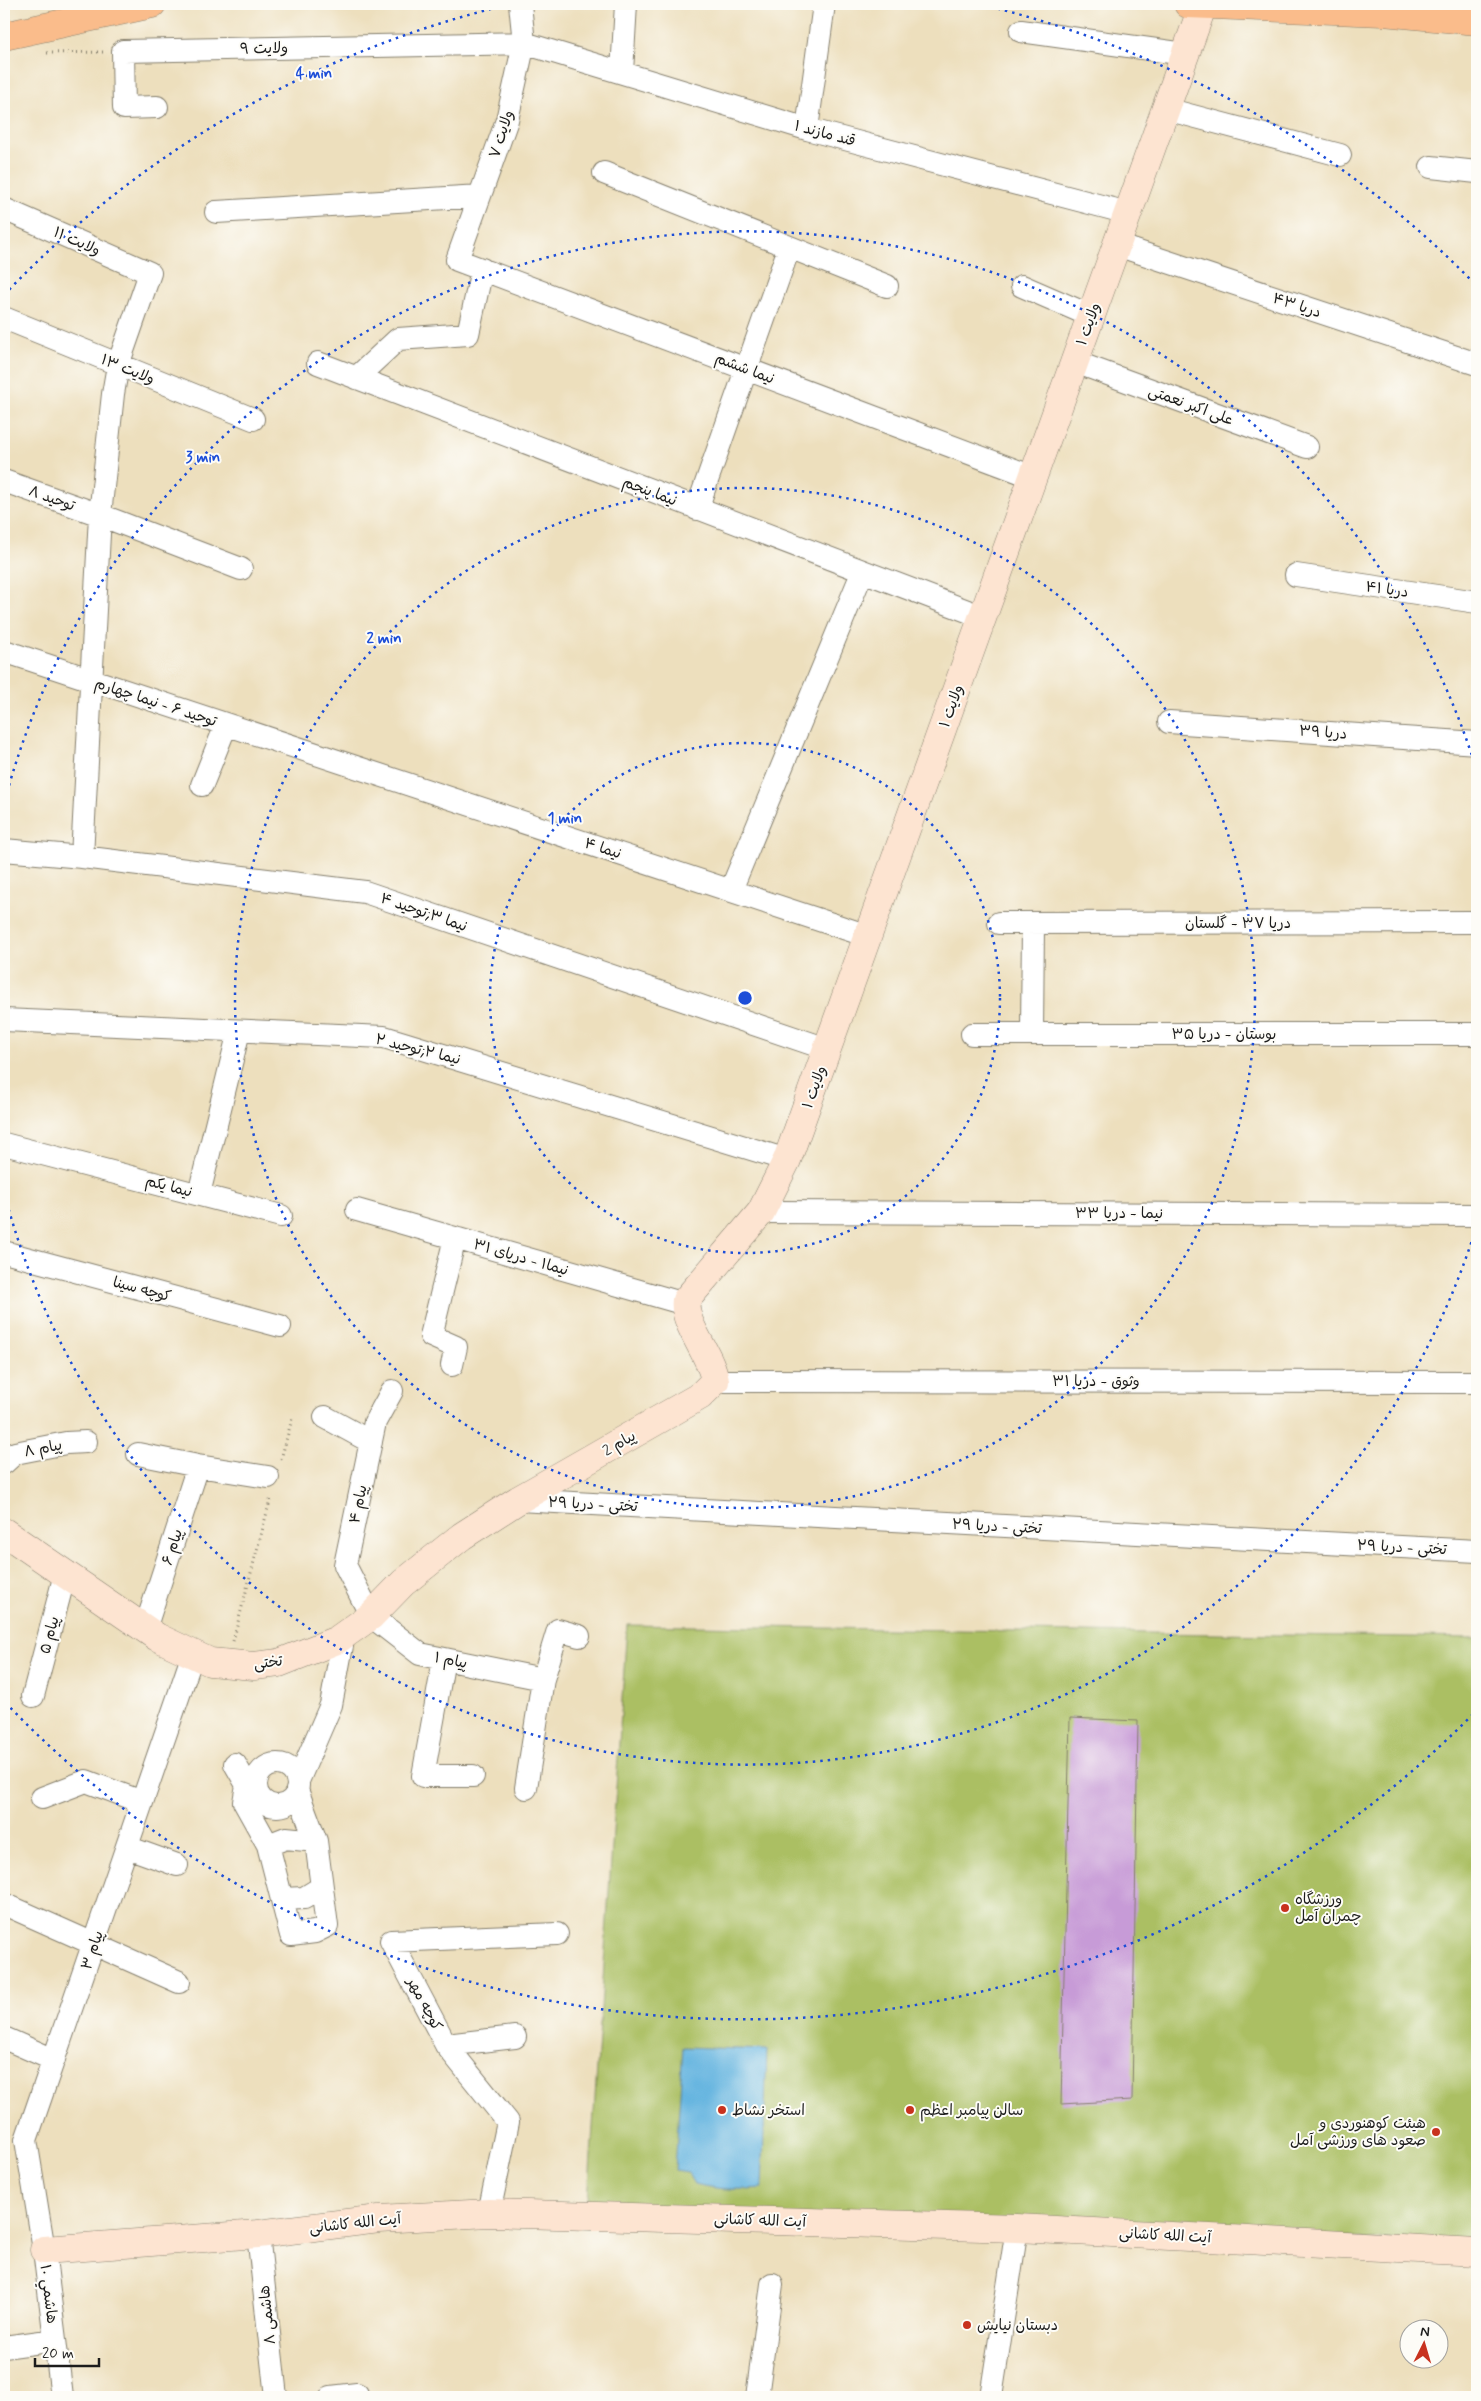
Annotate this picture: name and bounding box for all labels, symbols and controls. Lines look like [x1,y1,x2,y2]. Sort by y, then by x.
street label: ولایت ۹ [240,39,288,59]
text: 4 min [296,64,332,84]
street label: ولایت ۷ [485,108,519,161]
street label: قند مازند ۱ [792,116,858,152]
street label: ولایت ۱۱ [50,223,103,261]
street label: دریا ۴۳ [1270,289,1324,323]
street label: ولایت ۱ [1072,300,1106,348]
street label: نیما ششم [712,349,777,390]
street label: ولایت ۱۳ [98,350,157,390]
street label: علی اکبر نعمتی [1145,381,1236,431]
text: 3 min [186,448,220,468]
street label: نیما پنجم [619,472,680,512]
street label: توحید ۸ [26,481,78,517]
street label: دریا ۴۱ [1364,577,1410,603]
text: 2 min [366,629,402,649]
street label: توحید ۶ - نیما چهارم [92,674,220,732]
street label: ولایت ۱ [935,682,969,730]
street label: دریا ۳۹ [1298,721,1348,745]
text: 1 min [548,809,582,829]
street label: نیما ۴ [582,834,624,864]
street label: نیما ۳;توحید ۴ [378,889,470,937]
street label: دریا ۳۷ - گلستان [1185,914,1291,934]
centre of rings [736,989,754,1007]
street label: بوستان - دریا ۳۵ [1172,1025,1276,1045]
street label: نیما ۲;توحید ۲ [373,1030,463,1070]
street label: ولایت ۱ [798,1063,832,1111]
street label: نیما یکم [143,1171,194,1204]
street label: نیما - دریا ۳۳ [1075,1204,1163,1224]
street label: نیما۱ - دریای ۳۱ [471,1235,571,1281]
street label: کوچه سینا [110,1273,173,1307]
street label: وثوق - دریا ۳۱ [1052,1372,1140,1392]
street label: پیام 2 [599,1426,640,1461]
street label: پیام ۸ [22,1436,64,1462]
street label: پیام ۴ [345,1483,373,1525]
street label: تختی - دریا ۲۹ [547,1493,639,1517]
street label: تختی - دریا ۲۹ [951,1515,1043,1539]
street label: پیام ۶ [158,1527,188,1568]
street label: تختی - دریا ۲۹ [1356,1536,1448,1560]
street label: پیام ۵ [35,1614,65,1656]
street label: پیام ۱ [433,1648,469,1674]
street label: تختی [252,1651,284,1675]
place label: ورزشگاه چمران آمل [1295,1890,1361,1927]
marker: ورزشگاه چمران آمل [1279,1902,1291,1914]
street label: پيام ۳ [77,1928,109,1973]
street label: کوچه مهر [401,1973,446,2035]
place label: استخر نشاط [732,2101,805,2121]
place label: سالن پیامبر اعظم [920,2101,1023,2122]
marker: استخر نشاط [716,2104,728,2116]
marker: سالن پیامبر اعظم [904,2104,916,2116]
place label: هیئت کوهنوردی و صعود های ورزشی آمل [1290,2114,1426,2151]
marker: هیئت کوهنوردی و صعود های ورزشی آمل [1430,2126,1442,2138]
street label: آیت الله کاشانی [308,2209,403,2239]
street label: آیت الله کاشانی [714,2209,808,2233]
street label: آیت الله کاشانی [1118,2224,1213,2248]
street label: هاشمي ۱۰ [32,2263,62,2325]
street label: هاشمی ۸ [255,2284,281,2346]
place label: دبستان نیایش [977,2316,1058,2336]
north arrow [1398,2318,1448,2368]
marker: دبستان نیایش [961,2319,973,2331]
text: N [1420,2323,1430,2341]
scale bar [35,2336,99,2368]
text: 20 m [42,2344,74,2364]

